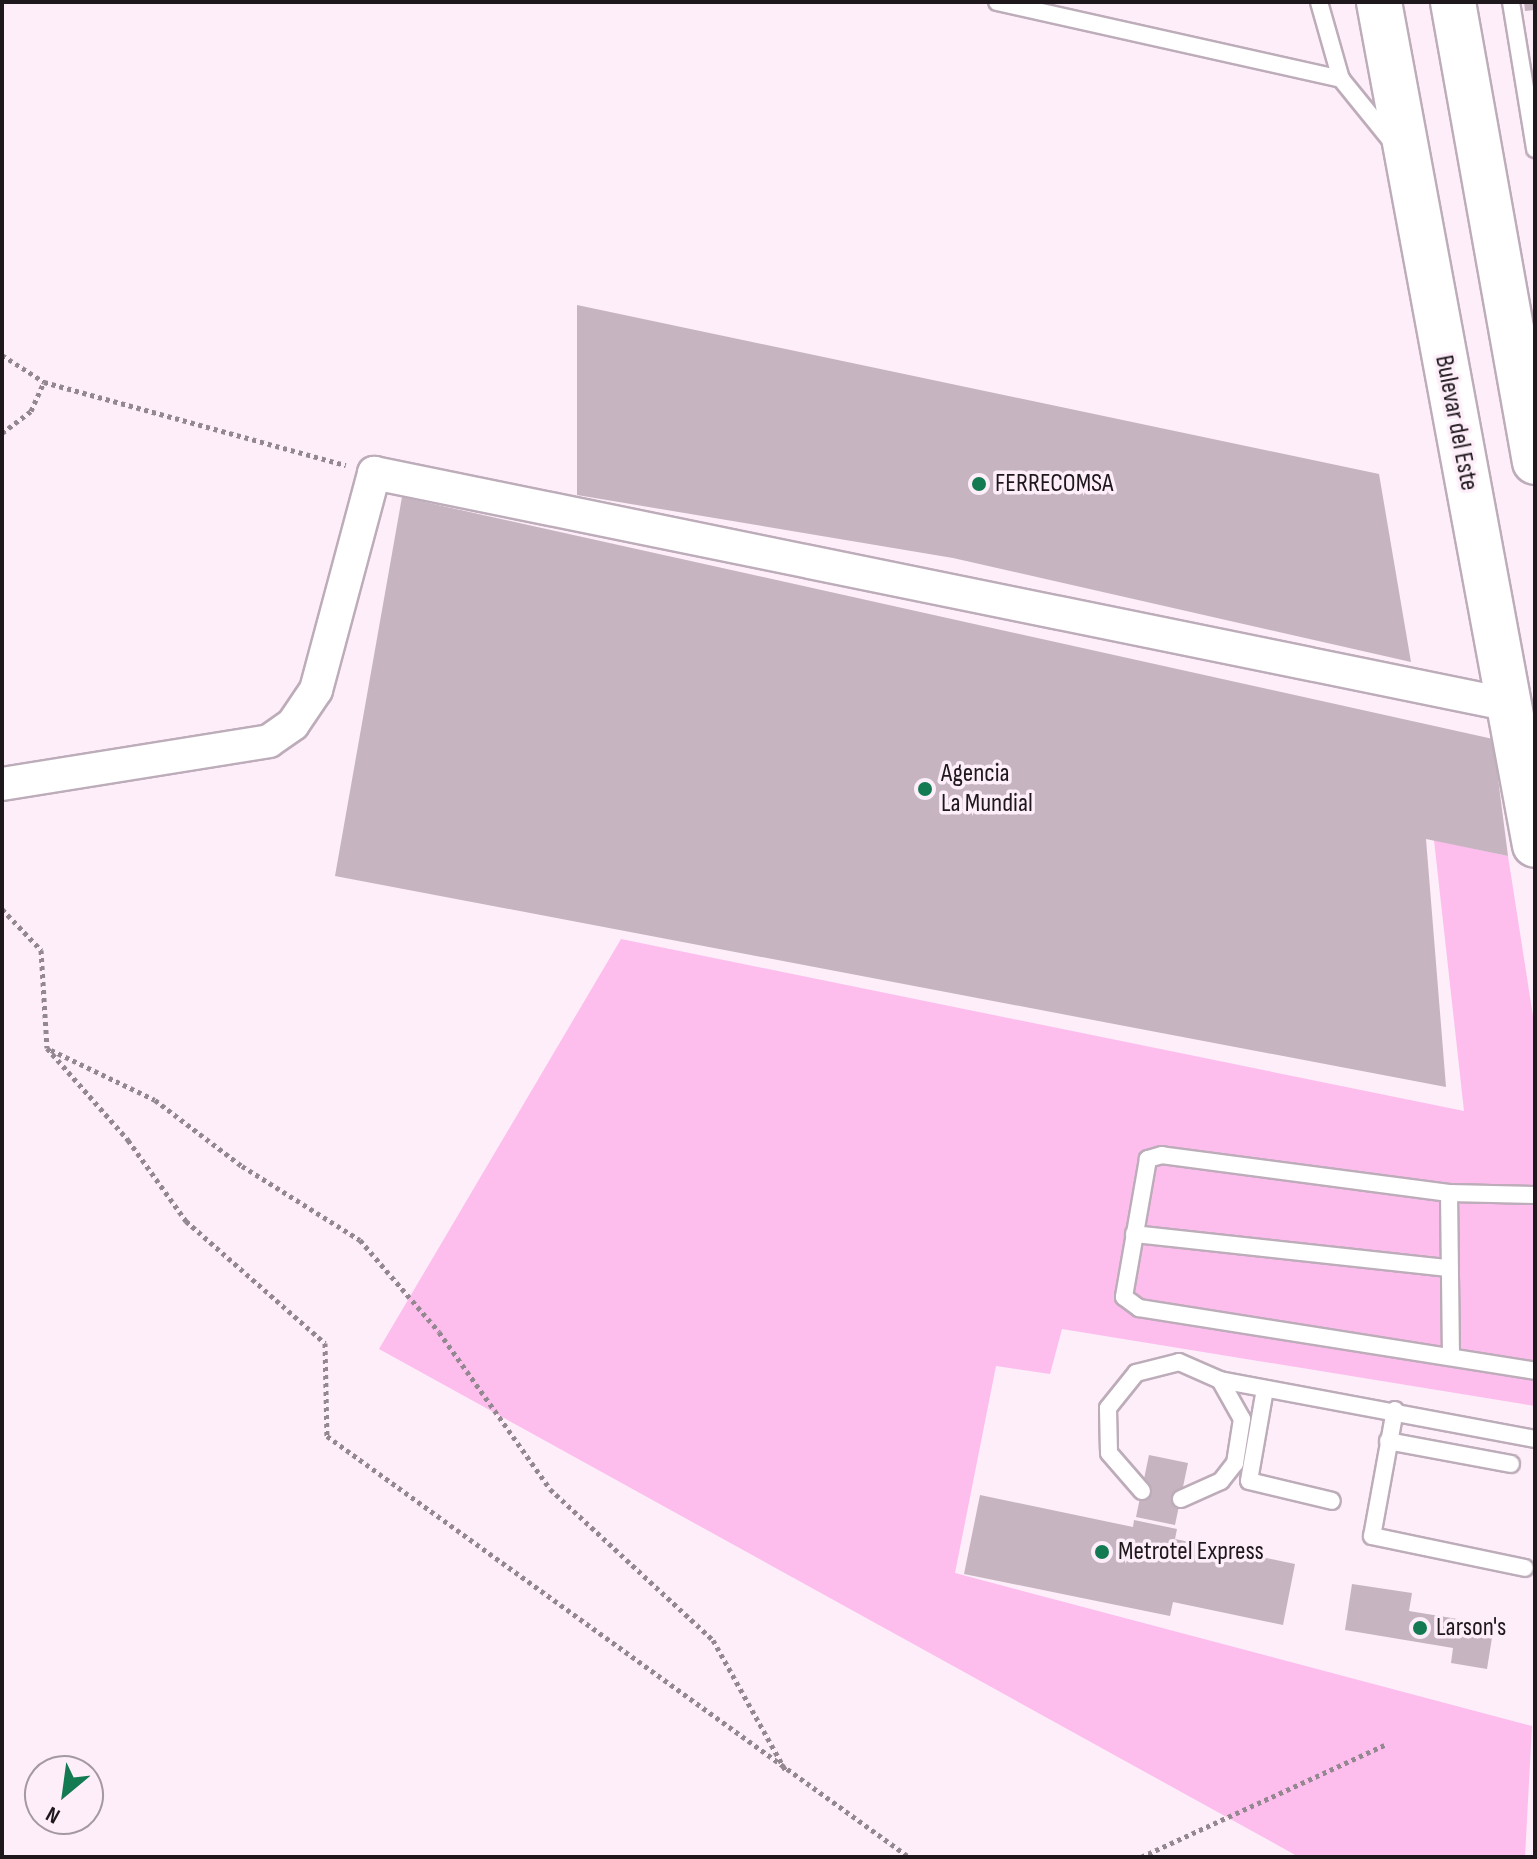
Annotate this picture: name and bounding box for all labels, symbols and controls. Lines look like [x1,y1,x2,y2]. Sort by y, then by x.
street label: Bulevar del Este [1428,353,1484,493]
place label: FERRECOMSA [995,468,1113,500]
marker: FERRECOMSA [970,475,988,493]
place label: Agencia La Mundial [941,758,1033,820]
marker: Agencia La Mundial [916,780,934,798]
place label: Metrotel Express [1118,1536,1264,1568]
marker: Metrotel Express [1093,1543,1111,1561]
place label: Larson's [1436,1612,1506,1644]
marker: Larson's [1411,1619,1429,1637]
north arrow [24,1755,104,1835]
text: N [41,1800,65,1829]

